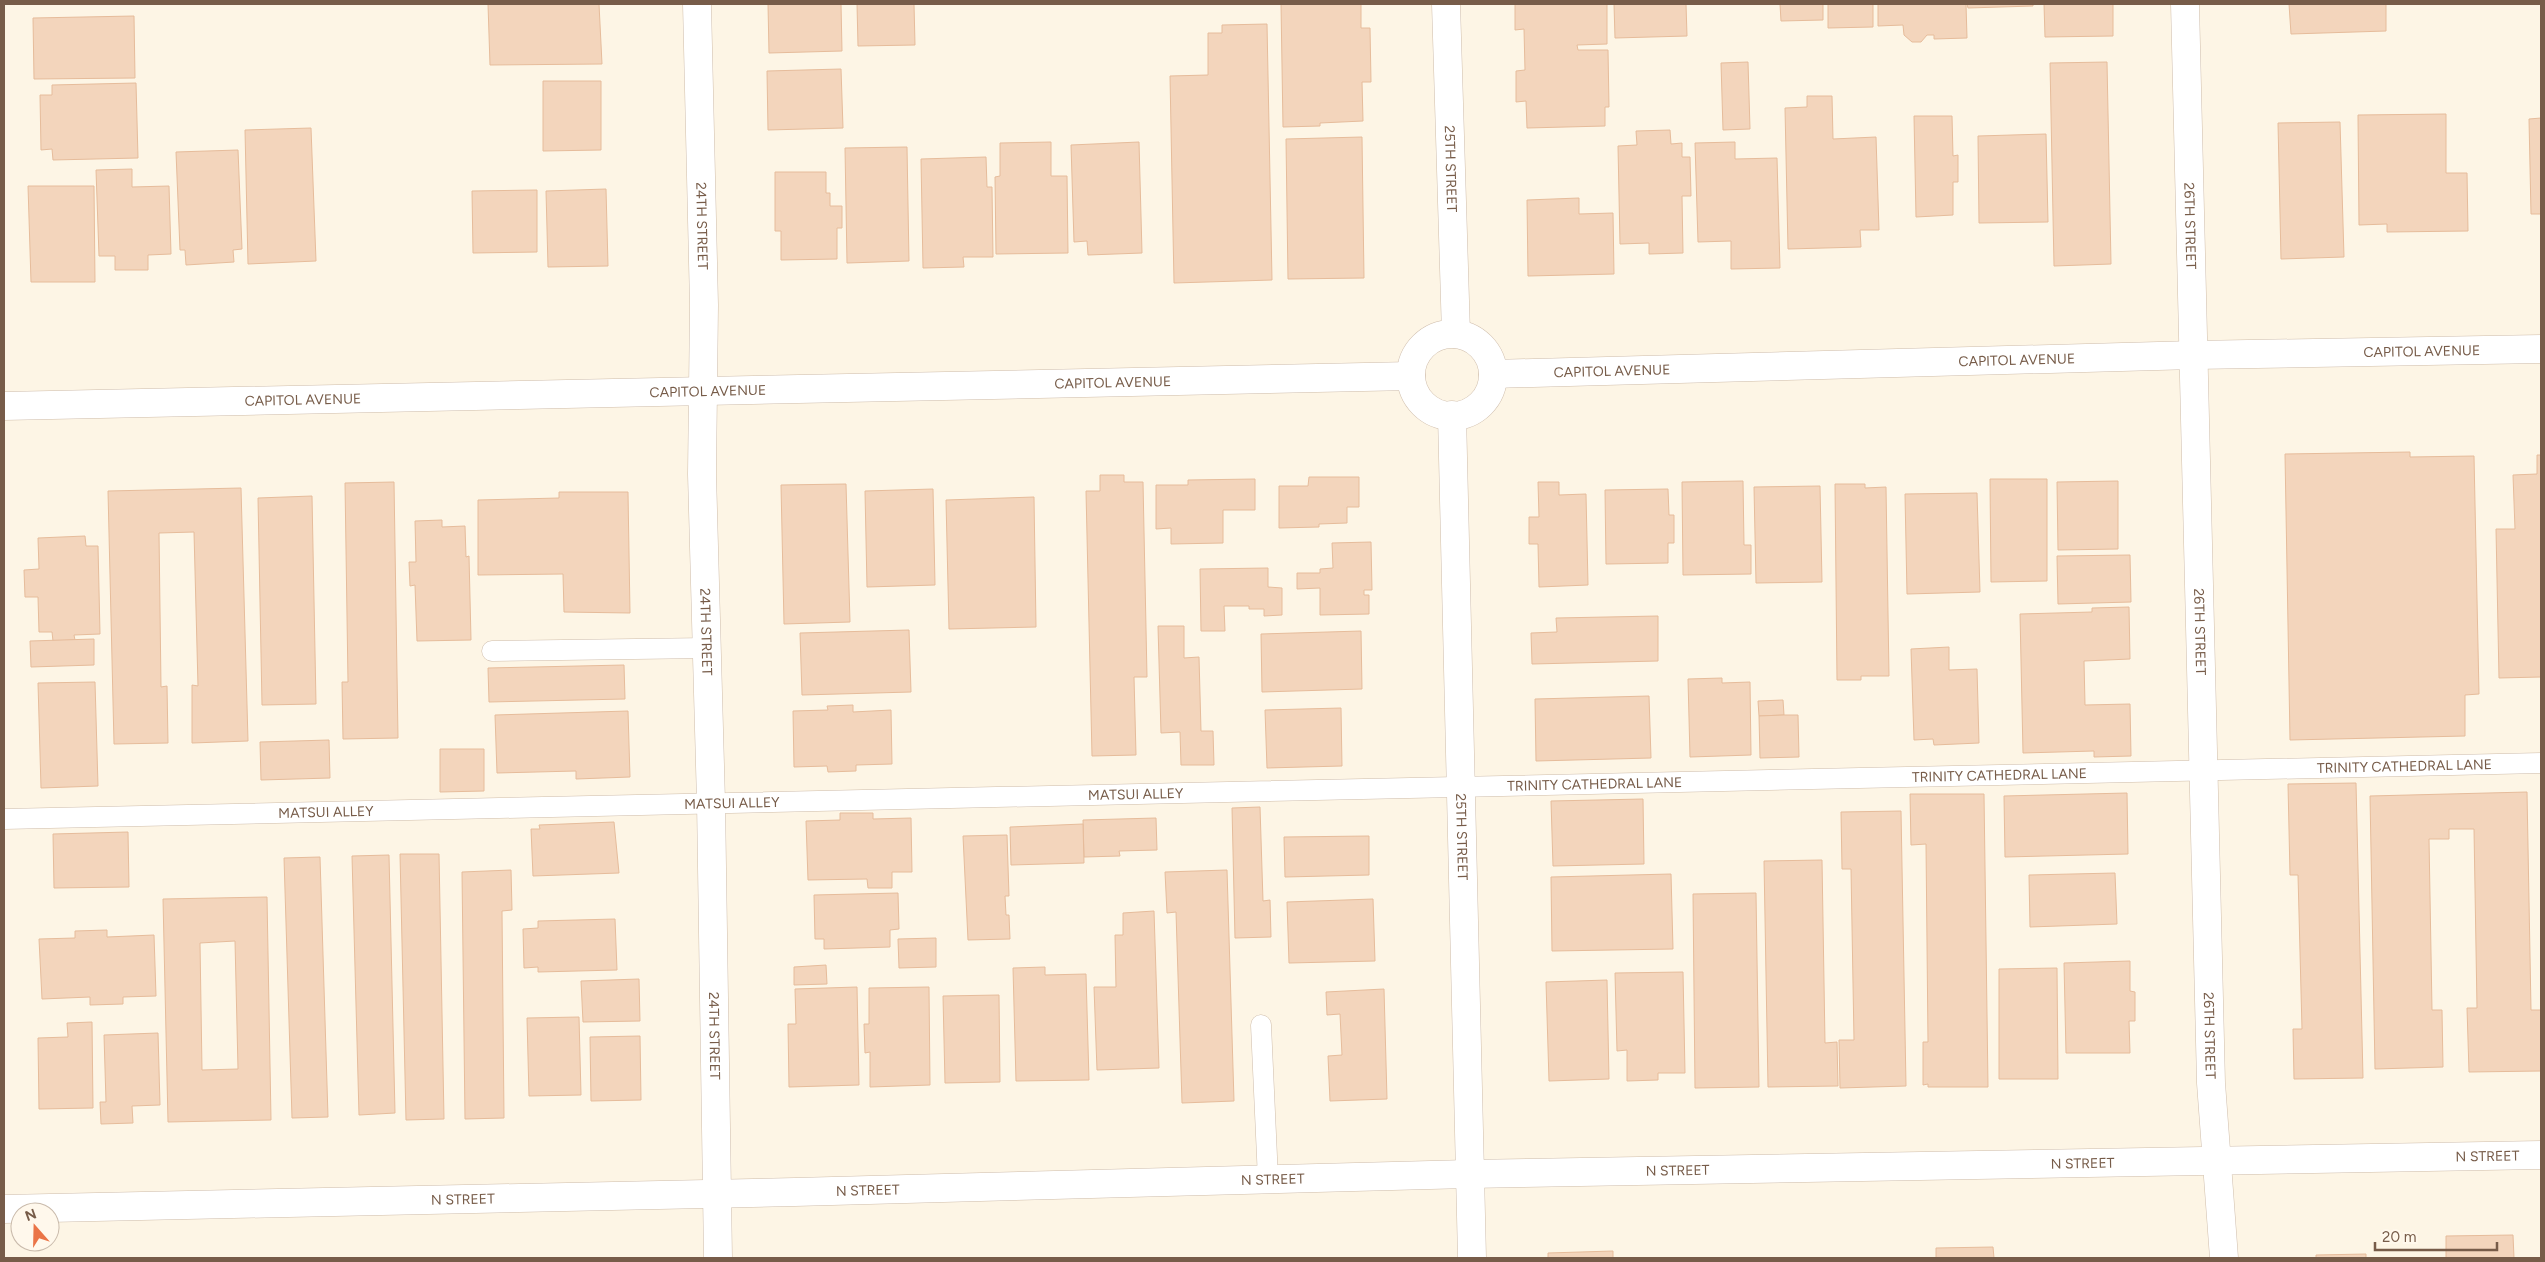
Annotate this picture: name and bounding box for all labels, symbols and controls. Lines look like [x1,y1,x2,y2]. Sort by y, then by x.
street label: 25TH STREET [1441,125,1461,213]
street label: 24TH STREET [693,182,712,270]
street label: 26TH STREET [2181,182,2200,270]
street label: CAPITOL AVENUE [2363,342,2480,361]
street label: CAPITOL AVENUE [1958,350,2075,370]
street label: CAPITOL AVENUE [1553,361,1671,381]
street label: CAPITOL AVENUE [1054,373,1171,392]
street label: CAPITOL AVENUE [649,381,766,401]
street label: CAPITOL AVENUE [244,390,361,409]
street label: 24TH STREET [697,588,716,676]
street label: 26TH STREET [2191,588,2210,676]
street label: TRINITY CATHEDRAL LANE [2317,756,2492,776]
street label: TRINITY CATHEDRAL LANE [1912,765,2087,785]
street label: TRINITY CATHEDRAL LANE [1507,773,1682,794]
street label: MATSUI ALLEY [1088,784,1184,804]
street label: MATSUI ALLEY [684,793,780,812]
street label: 25TH STREET [1452,793,1472,881]
street label: MATSUI ALLEY [278,802,374,821]
street label: 24TH STREET [705,992,724,1080]
street label: 26TH STREET [2200,992,2219,1080]
street label: N STREET [2455,1147,2520,1165]
street label: N STREET [2050,1154,2115,1172]
street label: N STREET [1646,1161,1710,1179]
street label: N STREET [1241,1170,1305,1189]
street label: N STREET [836,1181,900,1199]
street label: N STREET [431,1190,495,1208]
north arrow [10,1202,60,1252]
text: N [23,1205,39,1225]
scale bar [2375,1220,2498,1252]
text: 20 m [2382,1228,2416,1246]

